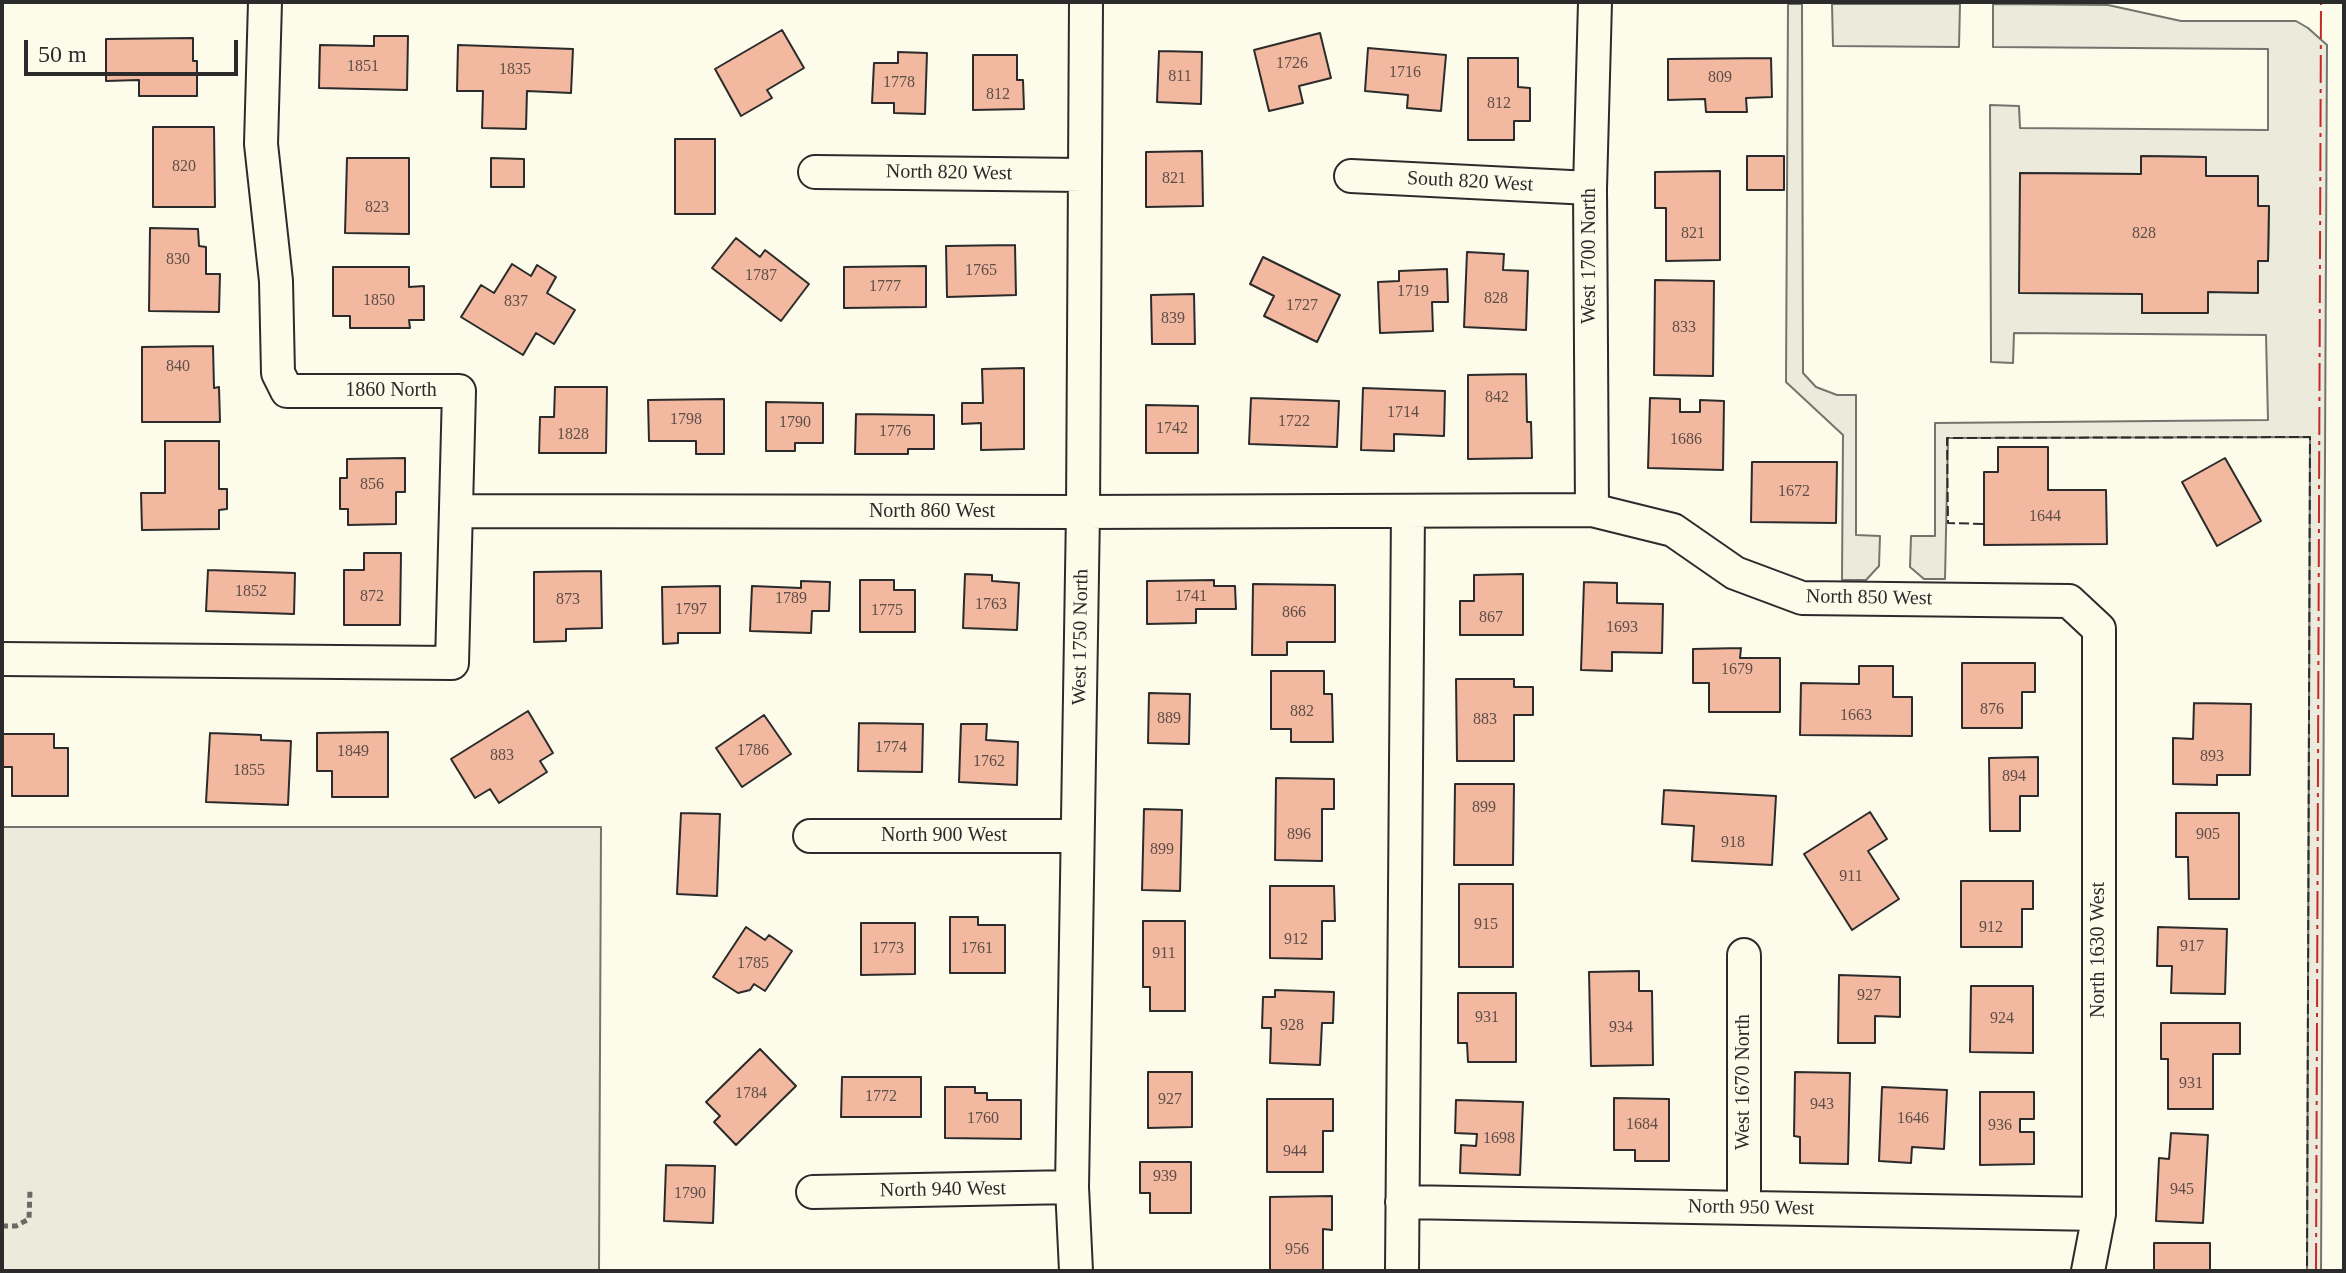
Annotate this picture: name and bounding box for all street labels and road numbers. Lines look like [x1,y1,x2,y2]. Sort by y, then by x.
street label: North 820 West [886,160,1012,186]
street label: South 820 West [1406,167,1534,197]
street label: West 1700 North [1578,188,1602,324]
street label: 1860 North [345,379,437,403]
street label: North 860 West [869,500,995,524]
street label: West 1750 North [1068,569,1094,705]
street label: North 850 West [1806,585,1932,611]
street label: North 900 West [881,824,1007,848]
street label: North 1630 West [2087,882,2111,1018]
street label: West 1670 North [1732,1014,1756,1150]
street label: North 940 West [880,1177,1006,1203]
street label: North 950 West [1688,1195,1814,1221]

